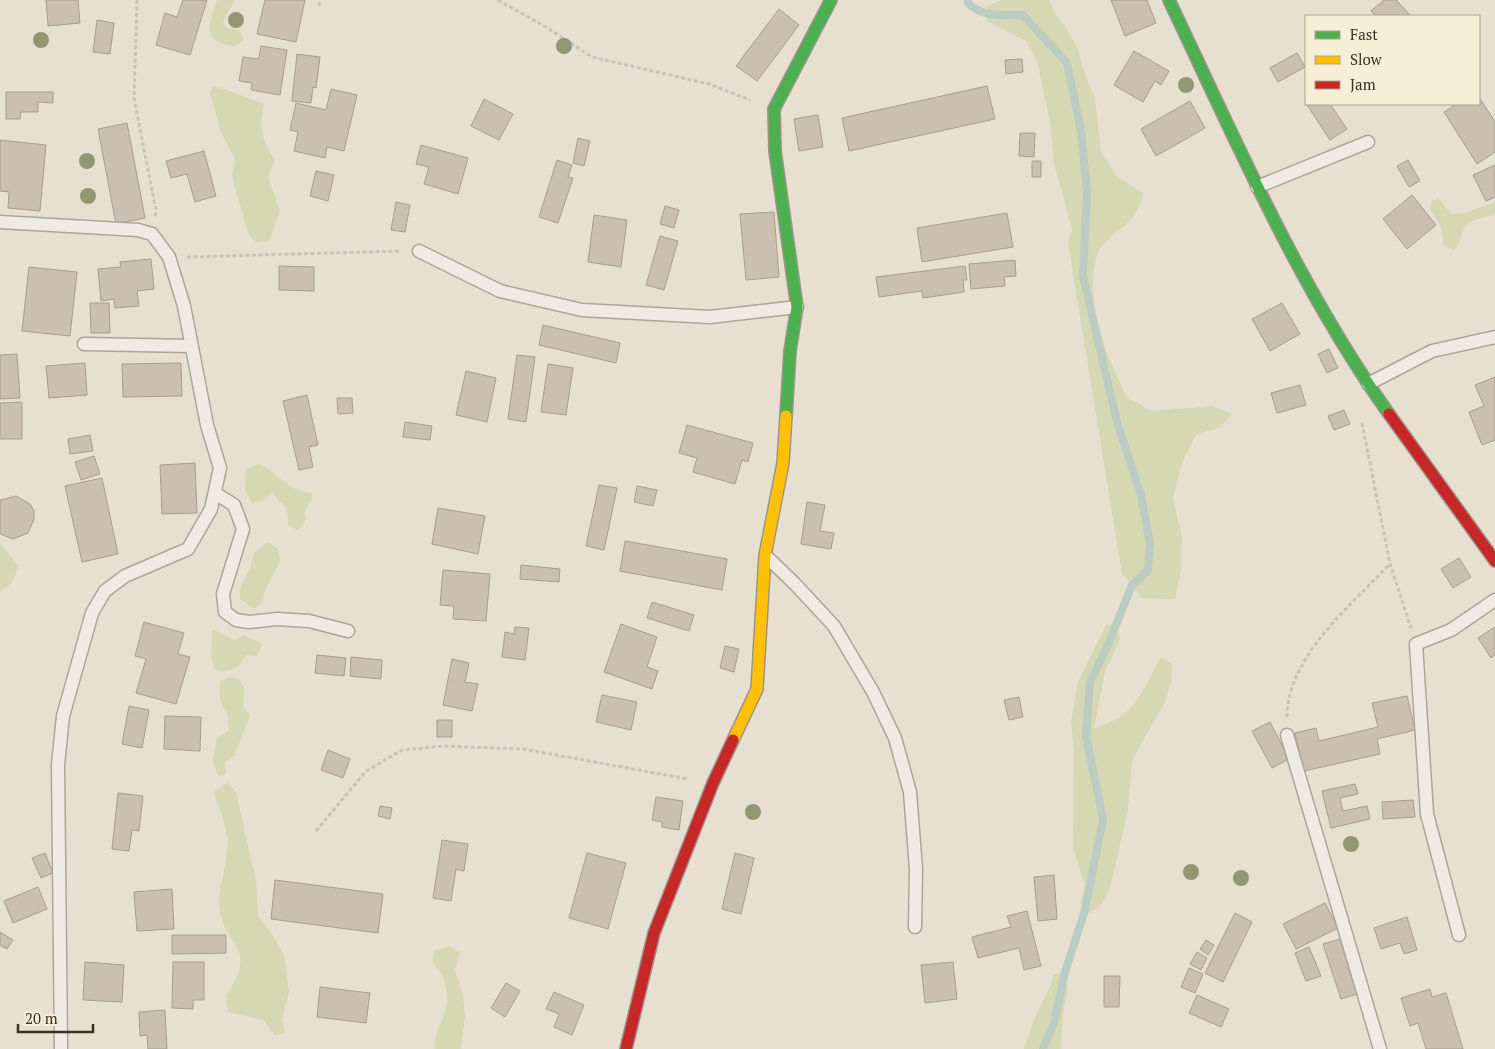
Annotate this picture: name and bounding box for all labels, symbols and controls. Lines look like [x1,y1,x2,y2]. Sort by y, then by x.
legend [1305,15,1480,105]
text: Fast [1350,24,1378,44]
text: Slow [1350,49,1383,69]
text: Jam [1350,74,1376,94]
scale bar [18,1002,92,1034]
text: 20 m [25,1008,58,1028]

